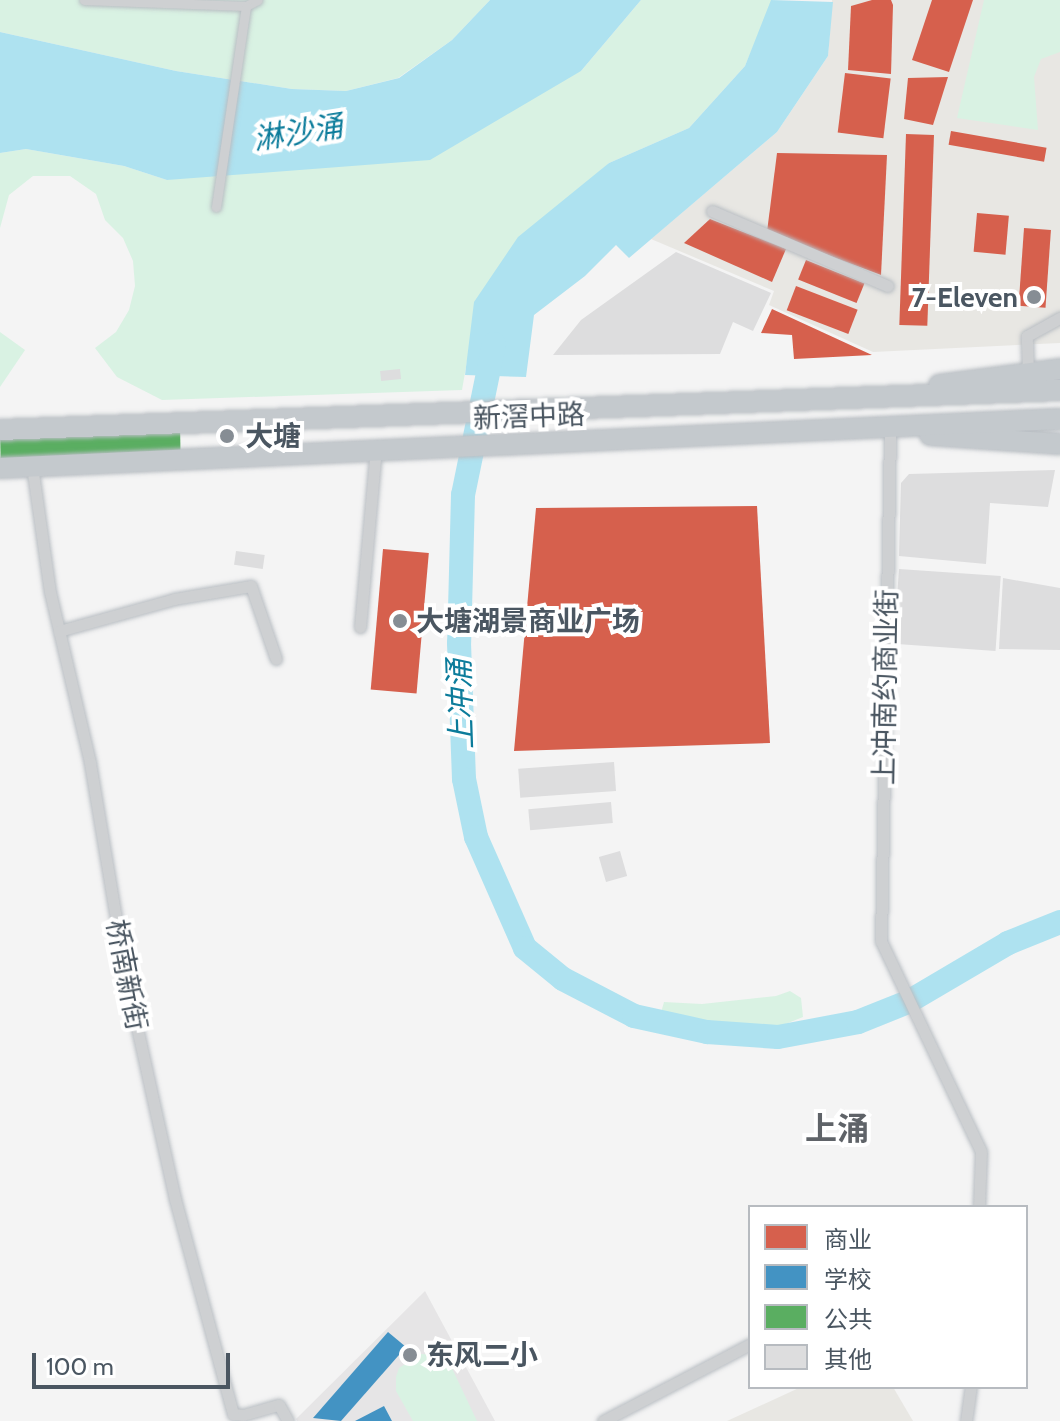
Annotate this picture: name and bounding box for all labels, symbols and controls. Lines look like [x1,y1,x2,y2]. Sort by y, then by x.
water label: 淋沙涌 [251,108,345,158]
place label: 7-Eleven [912,280,1018,314]
marker: 7-Eleven [1025,288,1043,306]
street label: 新滘中路 [472,397,586,435]
place label: 大塘 [245,419,301,453]
marker: 大塘 [216,425,238,447]
street label: 上冲南约商业街 [866,589,904,785]
place label: 大塘湖景商业广场 [416,604,640,638]
marker: 大塘湖景商业广场 [391,612,409,630]
water label: 上冲涌 [441,658,481,750]
street label: 桥南新街 [100,917,154,1033]
district label: 上涌 [805,1110,869,1148]
legend [748,1205,1028,1389]
text: 商业 [824,1225,872,1254]
text: 学校 [824,1265,872,1294]
text: 公共 [824,1305,872,1334]
scale bar [36,1337,234,1387]
place label: 东风二小 [426,1338,538,1372]
text: 其他 [824,1345,872,1374]
marker: 东风二小 [401,1346,419,1364]
text: 100 m [46,1352,114,1381]

